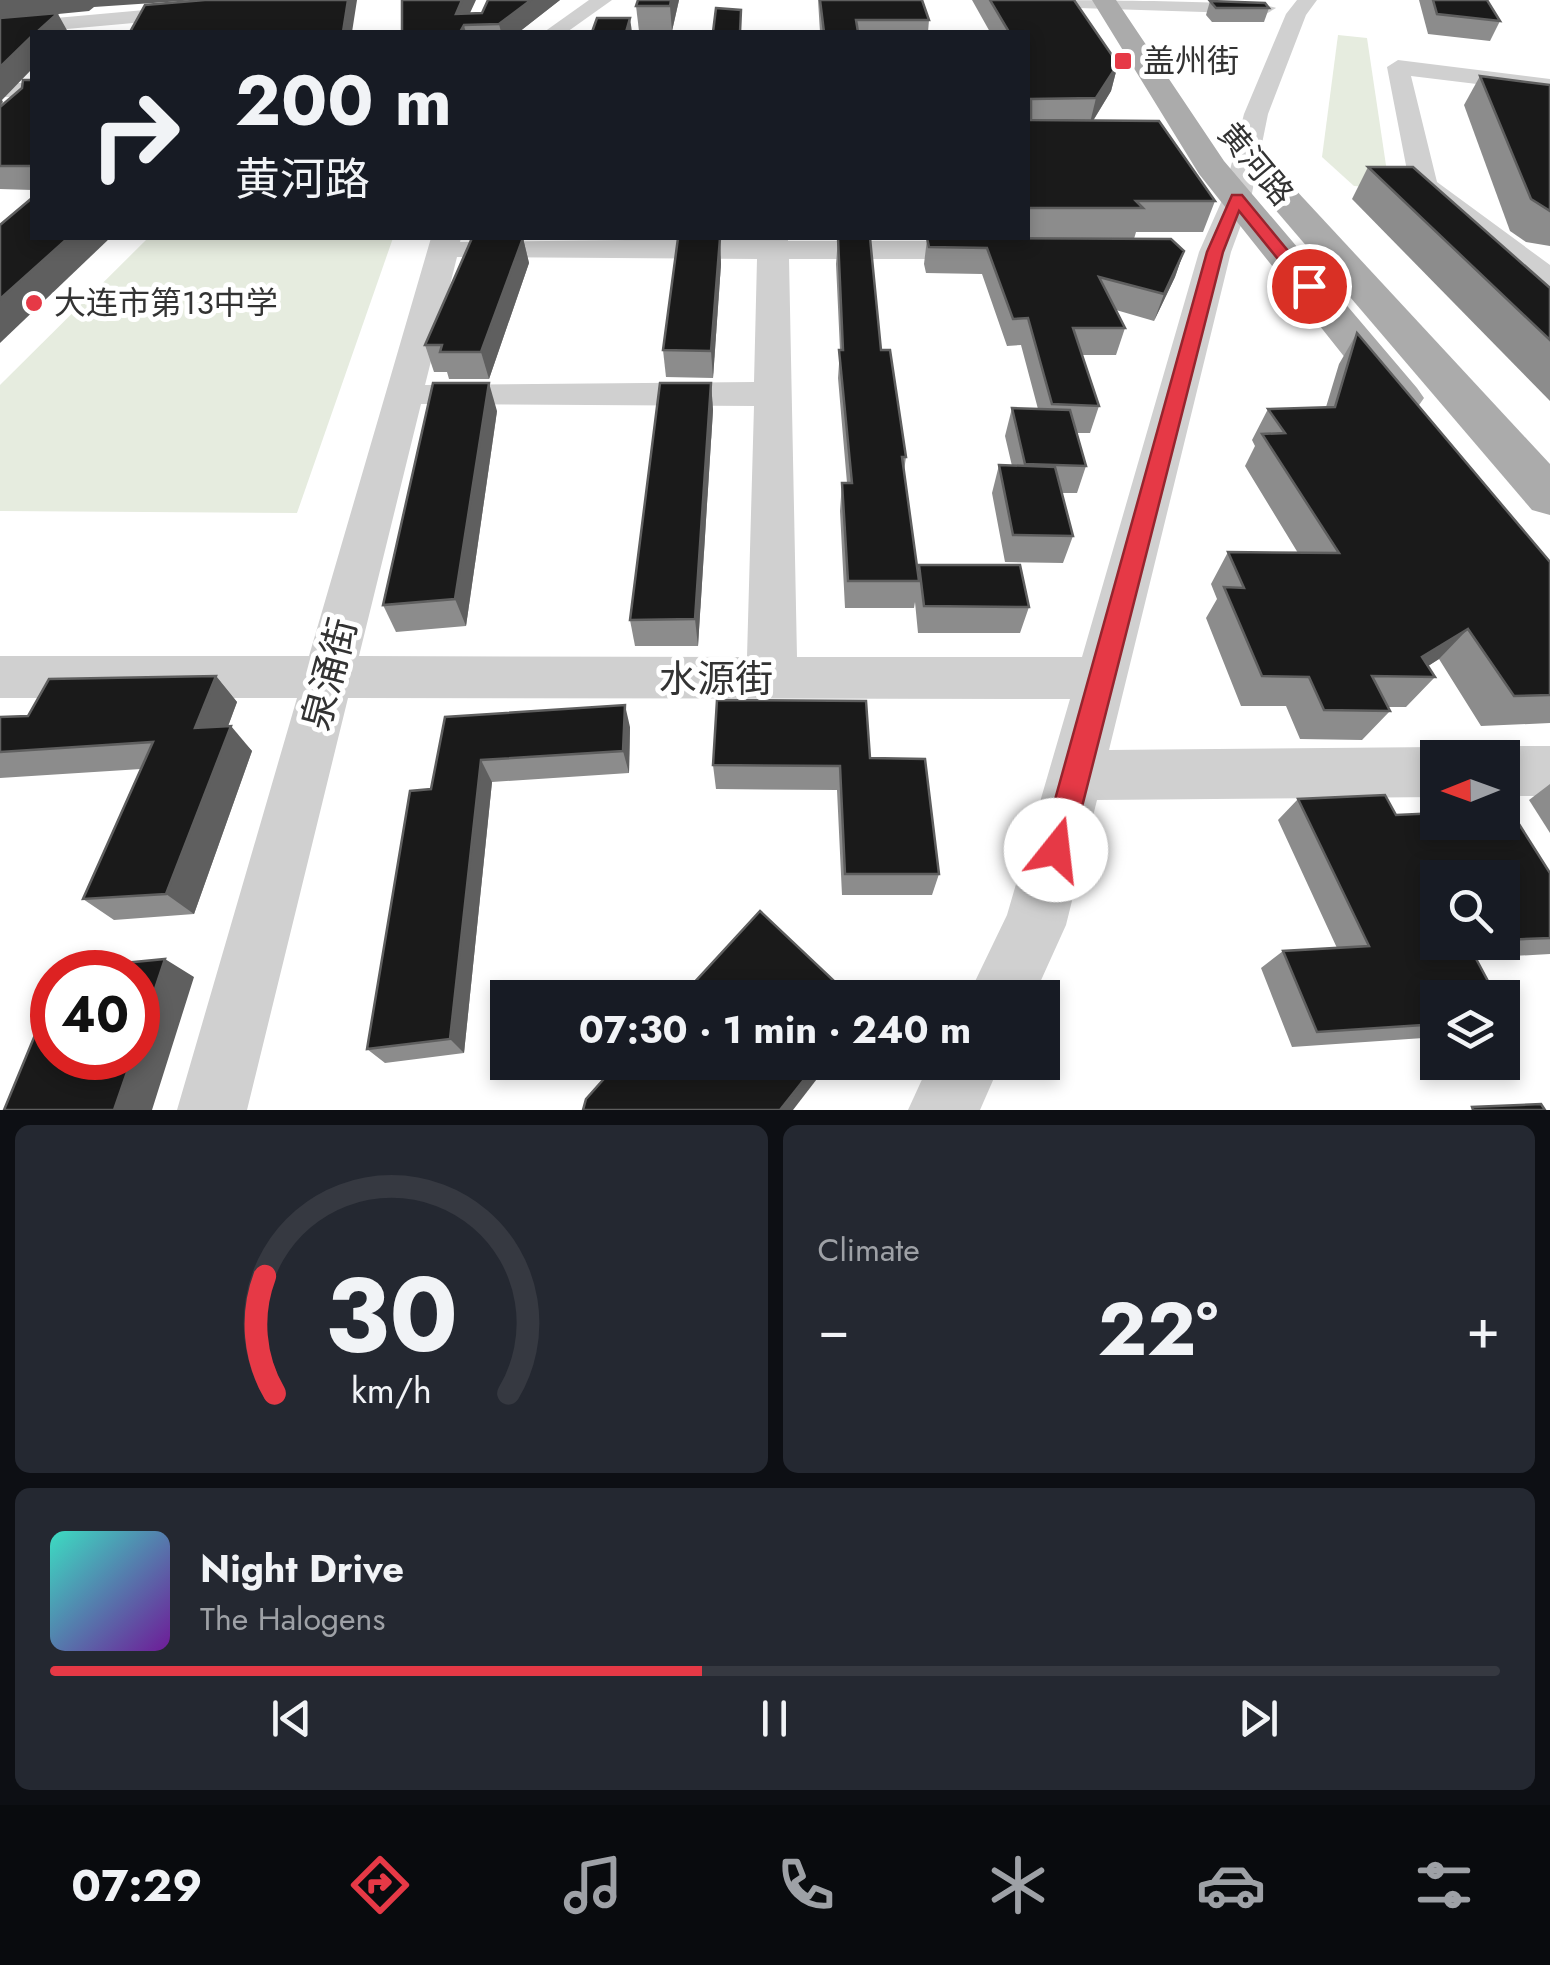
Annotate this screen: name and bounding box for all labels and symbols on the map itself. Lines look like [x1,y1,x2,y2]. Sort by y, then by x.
place label: 盖州街 [1143,38,1239,84]
marker: 盖州街 [1112,50,1134,72]
street label: 黄河路 [1208,112,1304,216]
pin [1267,244,1352,329]
place label: 大连市第13中学 [54,280,278,326]
marker: 大连市第13中学 [23,292,45,314]
street label: 泉涌街 [288,612,370,736]
street label: 水源街 [659,651,773,706]
north arrow [1420,740,1520,840]
position arrow [1004,798,1108,902]
speed limit sign: 40 [30,950,160,1080]

